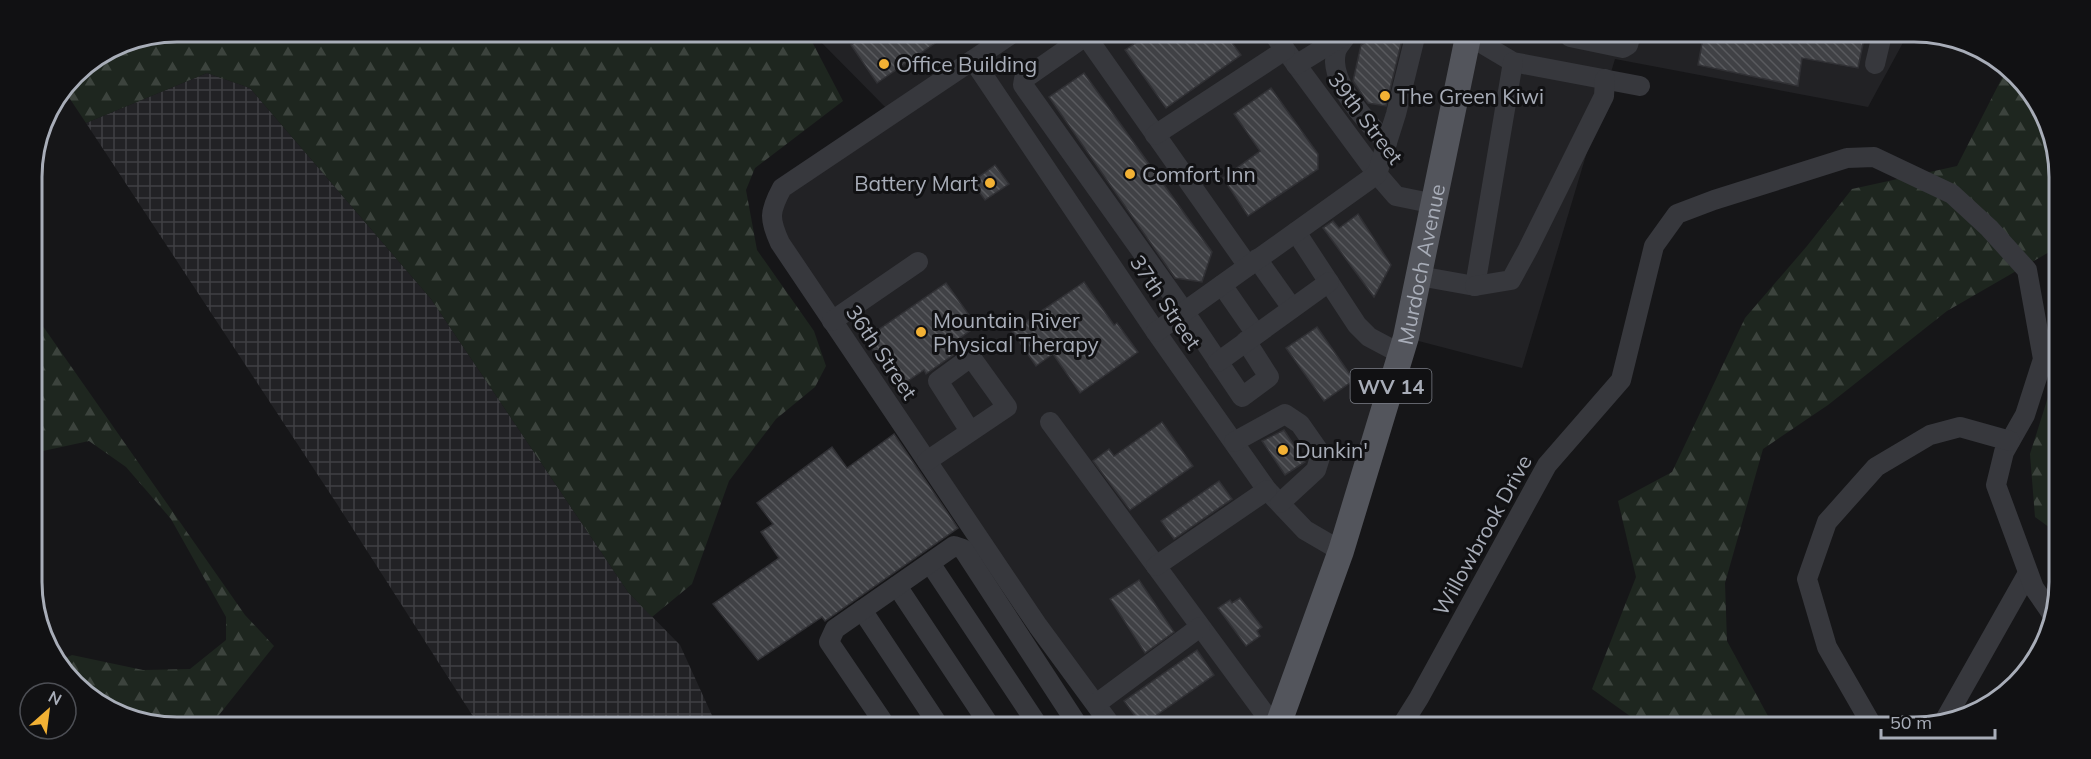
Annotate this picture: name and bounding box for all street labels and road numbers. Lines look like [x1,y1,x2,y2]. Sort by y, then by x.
street label: 39th Street [1323,67,1409,169]
street label: Murdoch Avenue [1392,181,1450,347]
street label: 37th Street [1125,250,1207,354]
street label: 36th Street [841,300,923,404]
road number: WV 14 [1350,369,1432,403]
street label: Willowbrook Drive [1427,450,1537,620]

